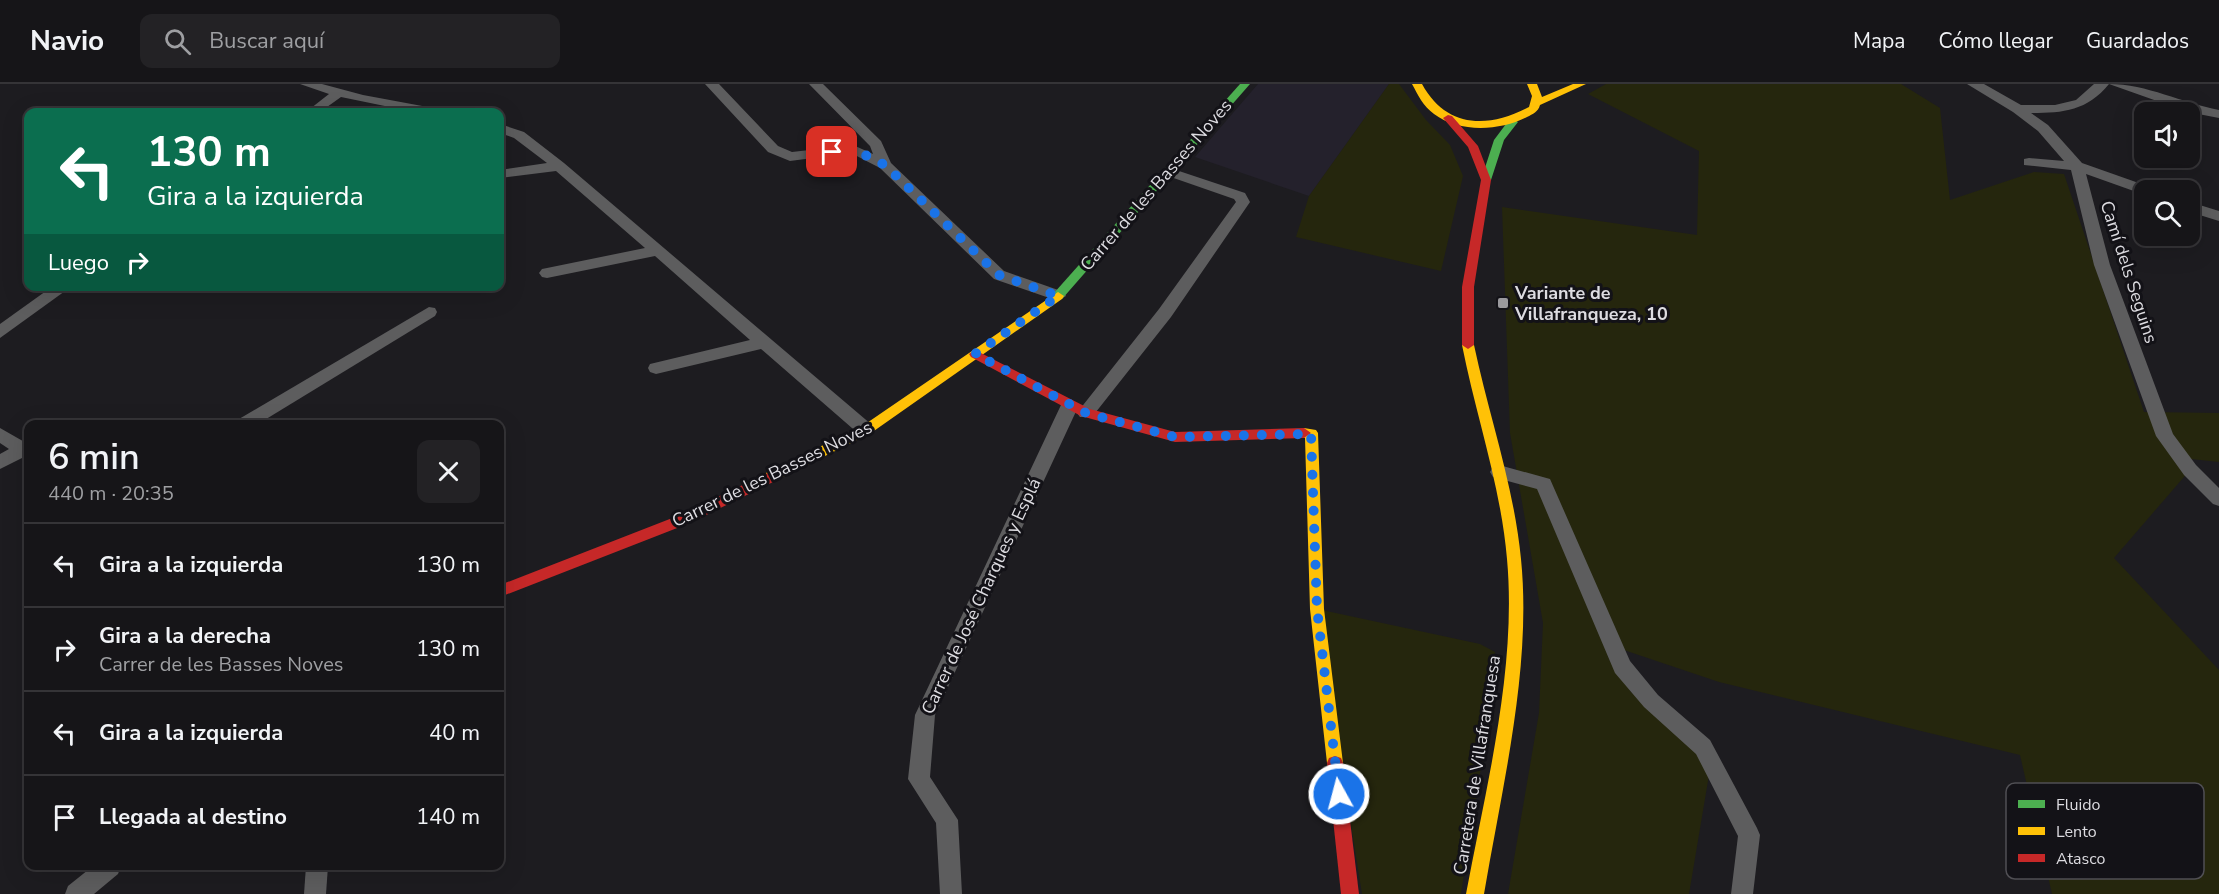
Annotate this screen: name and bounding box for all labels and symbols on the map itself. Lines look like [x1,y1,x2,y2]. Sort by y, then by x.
street label: Carrer de les Basses Noves [1075,94,1237,276]
pin [806,126,857,177]
street label: Camí dels Seguins [2095,198,2163,346]
place label: Variante de Villafranqueza, 10 [1514,281,1668,326]
marker: Variante de Villafranqueza, 10 [1496,296,1510,310]
street label: Carrer de les Basses Noves [668,415,876,533]
street label: Carrer de José Charques y Esplá [916,474,1046,718]
street label: Carretera de Villafranquesa [1448,654,1506,876]
position arrow [1307,762,1371,826]
legend [2006,783,2204,879]
text: Fluido [2056,794,2101,816]
text: Lento [2056,821,2097,843]
text: Atasco [2056,848,2105,870]

